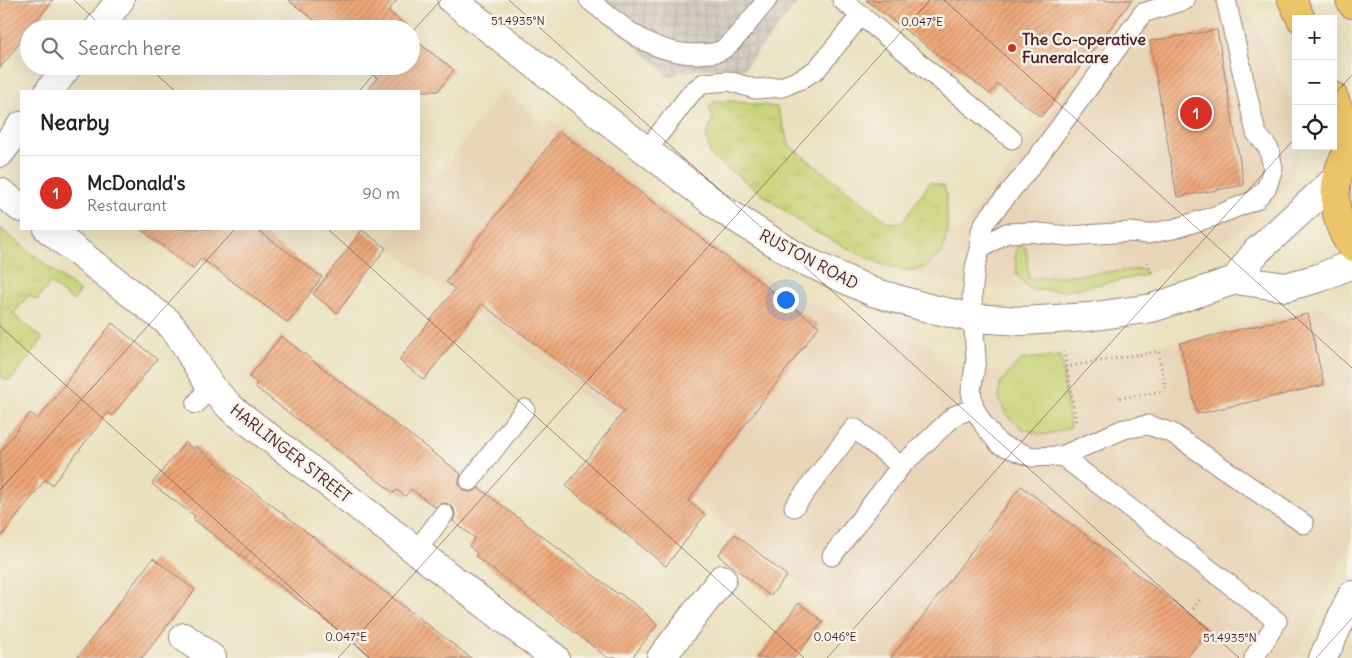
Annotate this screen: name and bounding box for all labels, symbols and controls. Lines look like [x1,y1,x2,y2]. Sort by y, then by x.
text: 51.4935°N [491,13,545,28]
text: 0.047°E [901,14,943,29]
map controls [1292,15,1337,150]
button: + [1292,15,1337,60]
search box [20,20,420,75]
place label: The Co-operative Funeralcare [1022,29,1146,67]
icon: search [38,34,66,62]
text: Search here [78,36,181,60]
marker: The Co-operative Funeralcare [1006,42,1018,54]
button: − [1292,60,1337,105]
pin: 1 [1180,94,1212,132]
button: locate [1292,105,1337,150]
text: Nearby [40,109,110,136]
text: McDonald's [87,171,185,195]
text: 1 [53,183,59,203]
text: 90 m [362,183,400,203]
text: Restaurant [87,195,167,215]
street label: RUSTON ROAD [756,225,862,293]
your location [773,287,799,313]
street label: HARLINGER STREET [226,400,356,506]
text: 0.047°E [325,629,367,644]
text: 0.046°E [813,629,857,644]
text: 51.4935°N [1203,630,1257,645]

